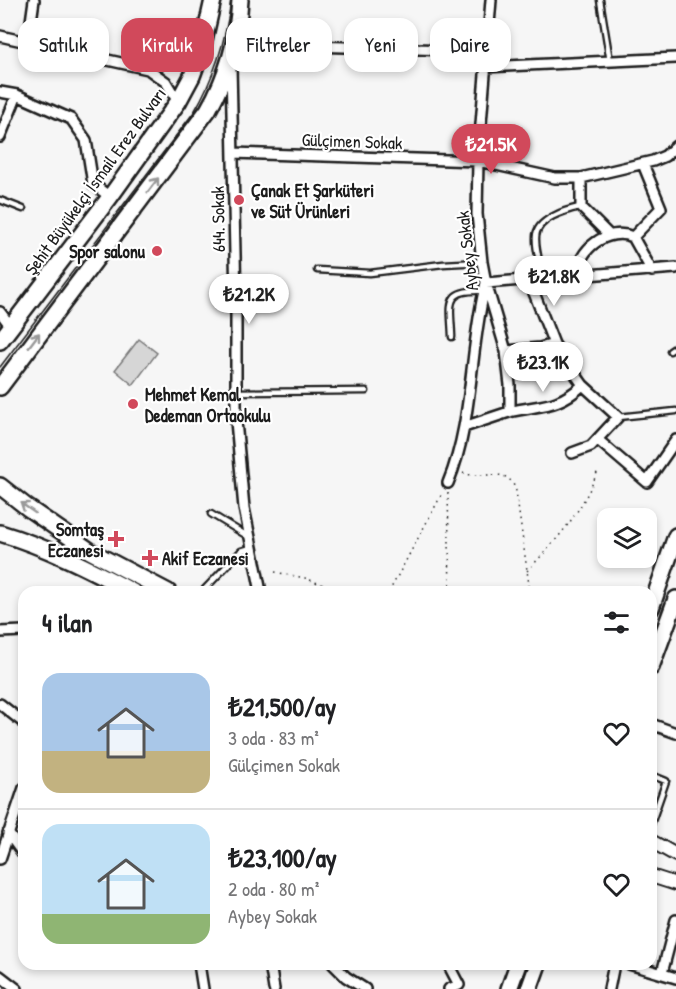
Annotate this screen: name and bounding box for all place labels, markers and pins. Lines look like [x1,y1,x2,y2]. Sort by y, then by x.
pin: ₺21.5K [442,124,540,175]
place label: Çanak Et Şarküteri ve Süt Ürünleri [250,178,374,224]
marker: Çanak Et Şarküteri ve Süt Ürünleri [232,193,246,207]
place label: Spor salonu [69,239,146,265]
marker: Spor salonu [150,244,164,258]
pin: ₺21.8K [505,256,603,307]
pin: ₺21.2K [200,274,298,325]
pin: ₺23.1K [494,342,592,393]
place label: Mehmet Kemal Dedeman Ortaokulu [145,382,271,428]
marker: Mehmet Kemal Dedeman Ortaokulu [126,397,140,411]
place label: Somtaş Eczanesi [48,517,104,563]
marker: Somtaş Eczanesi [109,532,123,546]
place label: Akif Eczanesi [162,546,249,571]
marker: Akif Eczanesi [143,551,157,565]

